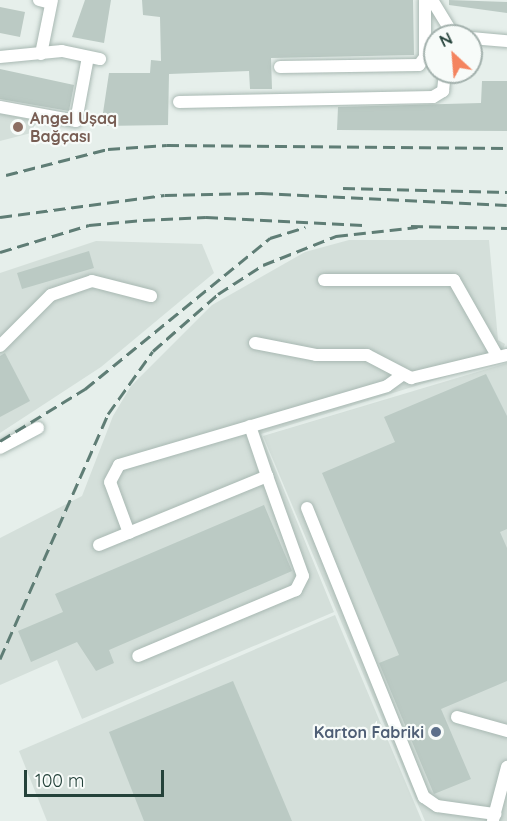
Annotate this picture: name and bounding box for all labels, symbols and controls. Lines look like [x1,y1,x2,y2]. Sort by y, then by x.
north arrow [423,24,483,84]
text: N [436,28,456,51]
place label: Angel Uşaq Bağçası [30,108,117,146]
marker: Angel Uşaq Bağçası [11,120,25,134]
place label: Karton Fabriki [314,722,424,742]
marker: Karton Fabriki [429,725,443,739]
scale bar [27,758,166,796]
text: 100 m [35,769,84,792]

